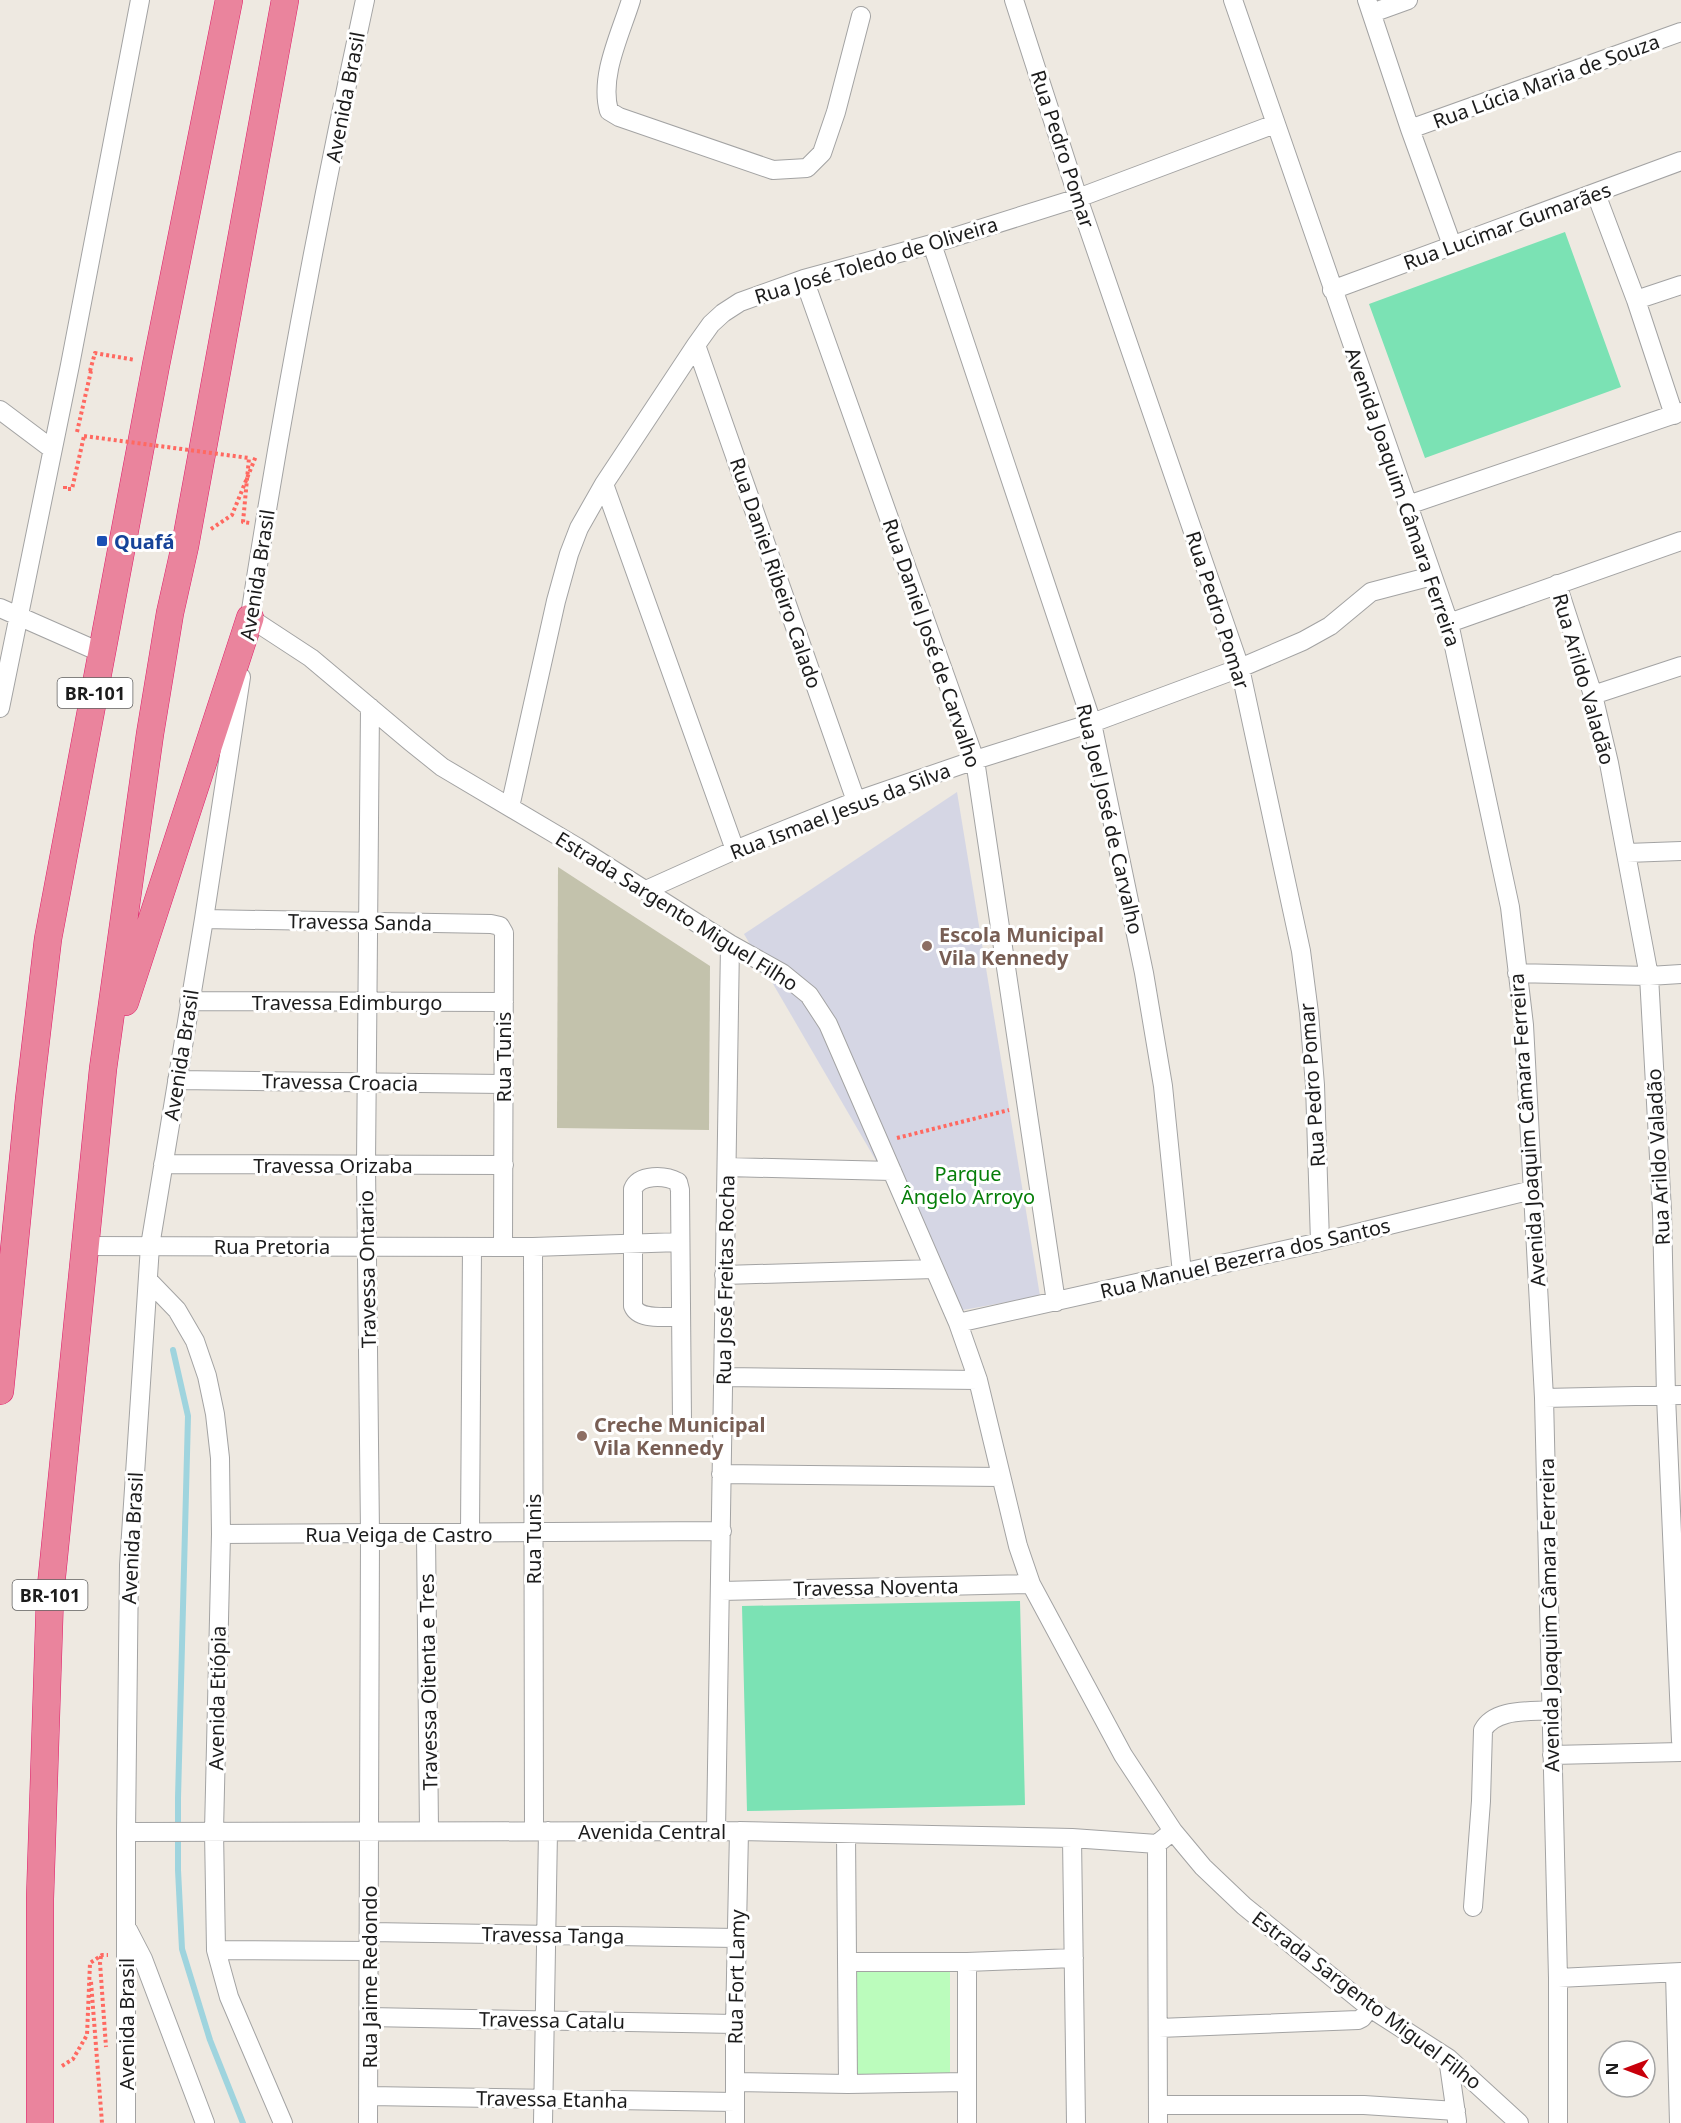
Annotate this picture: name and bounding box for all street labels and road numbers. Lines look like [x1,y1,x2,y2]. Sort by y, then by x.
street label: Rua Lúcia Maria de Souza [1429,27,1663,135]
street label: Avenida Brasil [319,29,371,165]
street label: Rua Pedro Pomar [1025,67,1101,231]
street label: Rua Lucimar Gumarães [1399,176,1615,276]
street label: Rua José Toledo de Oliveira [751,210,1001,310]
street label: Avenida Joaquim Câmara Ferreira [1339,344,1467,650]
street label: Rua Daniel Ribeiro Calado [724,454,828,692]
street label: Avenida Brasil [233,507,281,643]
street label: Rua Daniel José de Carvalho [877,515,987,771]
street label: Rua Pedro Pomar [1180,528,1256,692]
street label: Rua Arildo Valadão [1547,590,1621,768]
road number: BR-101 [58,678,132,708]
street label: Rua Joel José de Carvalho [1070,701,1150,937]
street label: Rua Ismael Jesus da Silva [726,756,954,866]
street label: Estrada Sargento Miguel Filho [551,825,803,997]
street label: Travessa Sanda [288,907,432,937]
street label: Avenida Joaquim Câmara Ferreira [1503,972,1551,1288]
street label: Avenida Brasil [157,987,205,1123]
street label: Travessa Edimburgo [252,989,442,1016]
street label: Rua Pedro Pomar [1293,1002,1331,1168]
street label: Rua Tunis [490,1012,517,1102]
street label: Travessa Croacia [262,1067,418,1097]
street label: Rua Arildo Valadão [1640,1068,1676,1246]
street label: Travessa Orizaba [253,1152,413,1179]
street label: Rua José Freitas Rocha [710,1175,740,1385]
street label: Travessa Ontario [352,1190,382,1348]
street label: Rua Manuel Bezerra dos Santos [1097,1211,1393,1305]
street label: Rua Pretoria [214,1233,330,1260]
street label: Avenida Joaquim Câmara Ferreira [1533,1458,1565,1772]
street label: Avenida Brasil [115,1471,149,1605]
street label: Rua Tunis [520,1494,547,1584]
street label: Rua Veiga de Castro [305,1521,493,1548]
street label: Travessa Noventa [793,1572,959,1602]
street label: Travessa Oitenta e Tres [413,1573,443,1791]
road number: BR-101 [13,1580,88,1610]
street label: Avenida Etiópia [202,1625,232,1771]
street label: Avenida Central [578,1818,726,1845]
street label: Rua Jaime Redondo [356,1885,383,2069]
street label: Estrada Sargento Miguel Filho [1247,1905,1487,2095]
street label: Rua Fort Lamy [721,1908,751,2045]
street label: Travessa Tanga [481,1920,625,1950]
street label: Avenida Brasil [113,1958,140,2090]
street label: Travessa Catalu [479,2005,625,2035]
street label: Travessa Etanha [476,2084,628,2114]

